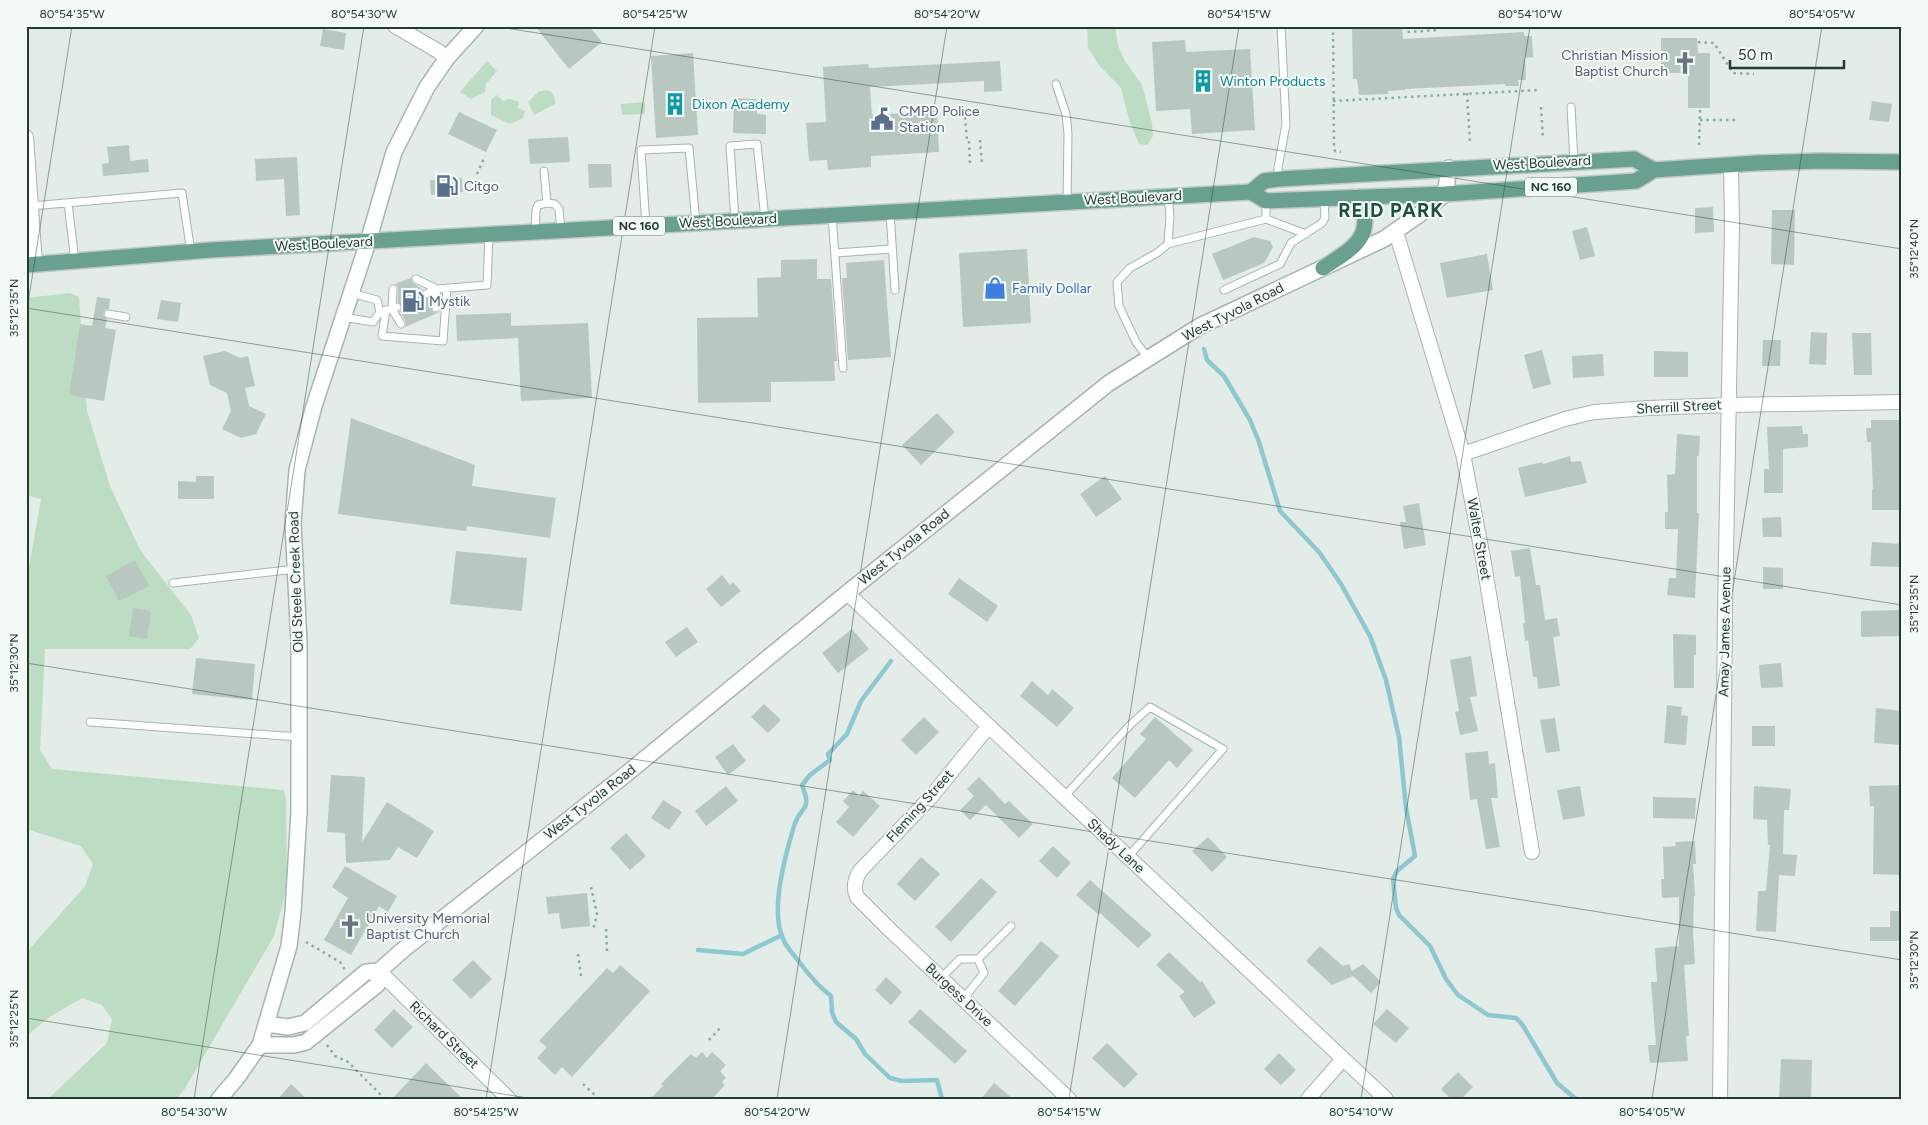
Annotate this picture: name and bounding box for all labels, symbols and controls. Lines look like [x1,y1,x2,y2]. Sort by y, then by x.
text: 80°54'35"W [39,7,105,21]
text: 80°54'30"W [331,7,397,21]
text: 80°54'25"W [622,7,688,21]
text: 80°54'20"W [914,7,980,21]
text: 80°54'15"W [1207,7,1271,21]
text: 80°54'10"W [1498,7,1563,21]
text: 80°54'05"W [1789,7,1856,21]
scale bar [1730,38,1844,70]
text: 50 m [1738,46,1773,64]
place label: Christian Mission Baptist Church [1561,47,1668,80]
church icon: Christian Mission Baptist Church [1672,50,1698,76]
building icon: Winton Products [1190,68,1216,94]
place label: Winton Products [1220,73,1325,90]
building icon: Dixon Academy [662,91,688,117]
place label: Dixon Academy [692,96,791,113]
place label: CMPD Police Station [899,103,980,136]
public building icon: CMPD Police Station [869,106,895,132]
street label: West Boulevard [1493,152,1591,174]
fuel station icon: Citgo [434,173,460,199]
place label: Citgo [464,178,499,195]
road number: NC 160 [1525,178,1577,196]
street label: West Boulevard [1084,187,1182,209]
district label: REID PARK [1338,199,1444,222]
street label: West Boulevard [679,210,777,232]
road number: NC 160 [613,217,665,236]
text: 35°12'40"N [1907,219,1921,279]
street label: West Boulevard [275,233,373,255]
shop icon: Family Dollar [982,275,1008,301]
text: 35°12'35"N [7,279,21,337]
street label: West Tyvola Road [1179,279,1287,345]
place label: Family Dollar [1012,280,1092,297]
fuel station icon: Mystik [400,288,426,314]
place label: Mystik [429,293,470,310]
street label: Sherrill Street [1636,396,1722,418]
street label: Walter Street [1463,496,1495,582]
street label: West Tyvola Road [855,505,953,589]
street label: Old Steele Creek Road [285,511,307,653]
street label: Amay James Avenue [1715,566,1735,697]
text: 35°12'35"N [1907,575,1921,633]
text: 35°12'30"N [7,633,21,693]
street label: West Tyvola Road [541,761,639,843]
street label: Fleming Street [883,766,957,846]
street label: Shady Lane [1084,815,1149,877]
place label: University Memorial Baptist Church [366,910,490,943]
church icon: University Memorial Baptist Church [337,913,363,939]
text: 35°12'30"N [1907,930,1921,990]
street label: Burgess Drive [922,960,996,1031]
text: 35°12'25"N [7,990,21,1048]
street label: Richard Street [406,998,482,1072]
text: 80°54'30"W [161,1105,227,1119]
text: 80°54'25"W [453,1105,519,1119]
text: 80°54'20"W [744,1105,810,1119]
text: 80°54'15"W [1037,1105,1101,1119]
text: 80°54'10"W [1329,1105,1394,1119]
text: 80°54'05"W [1619,1105,1686,1119]

